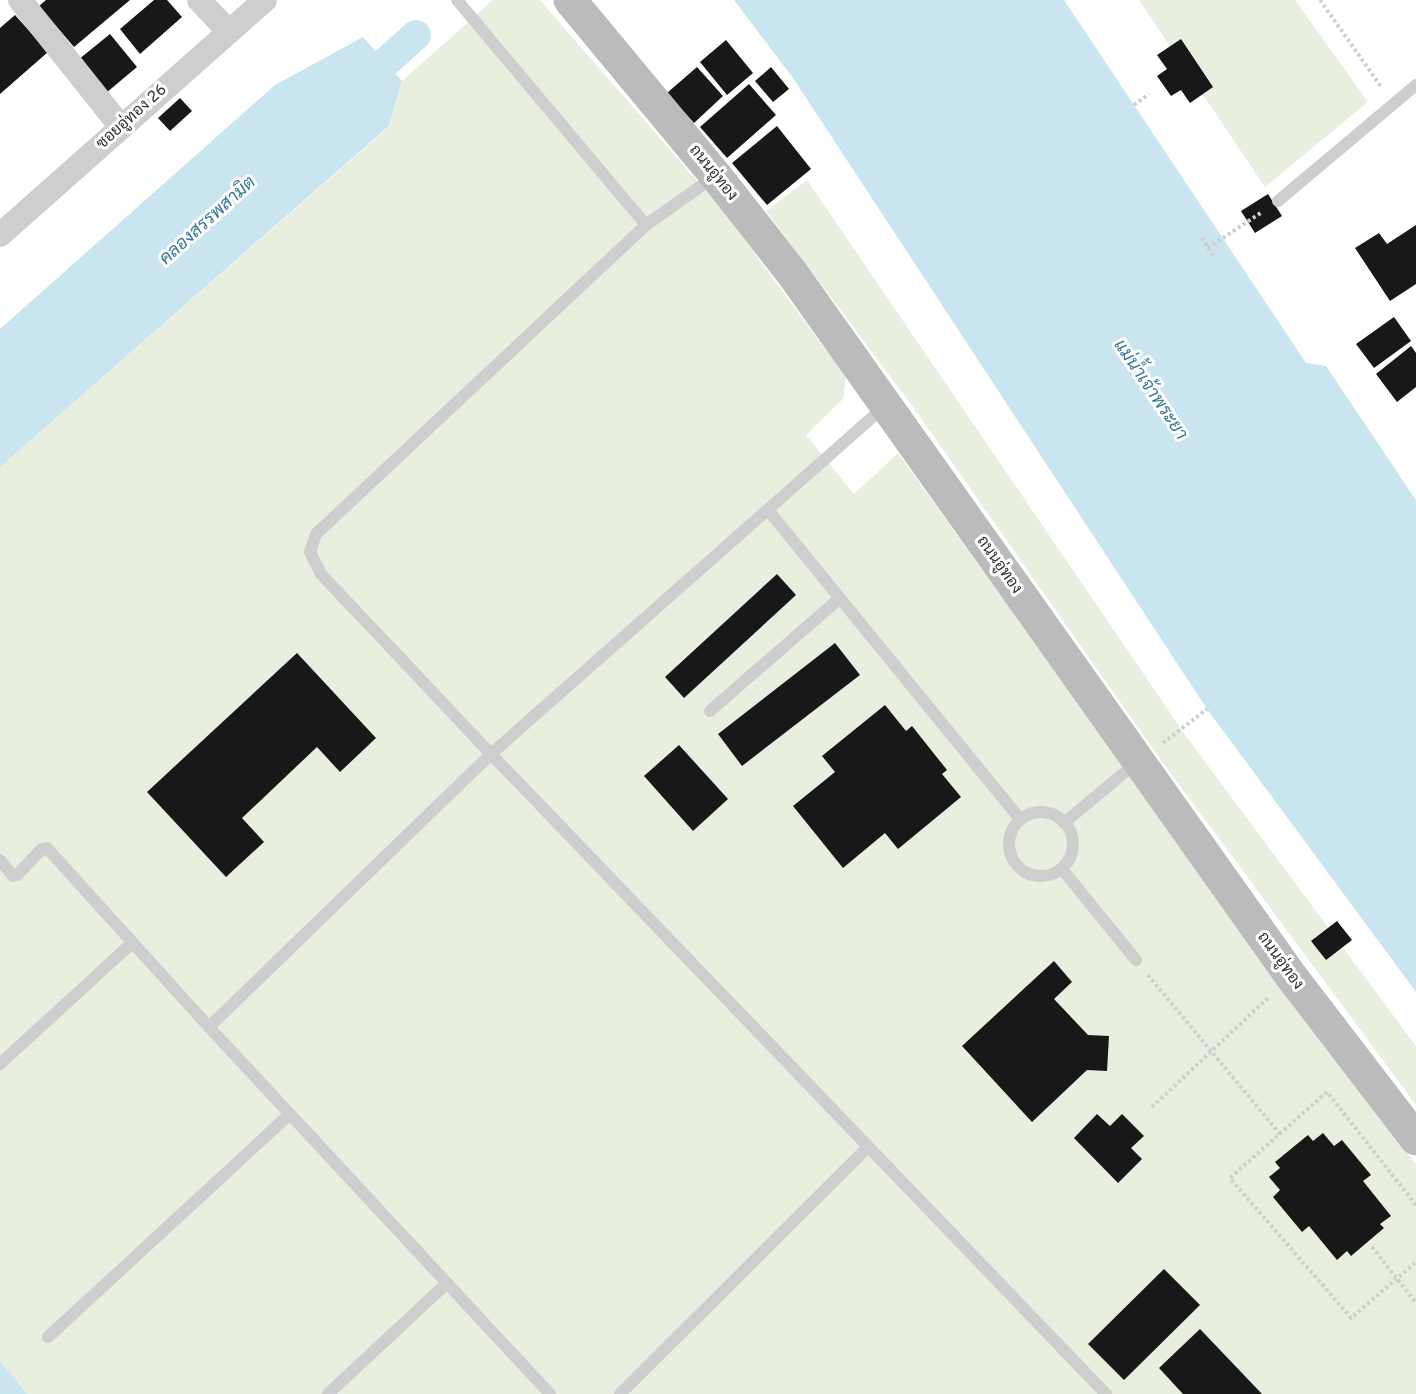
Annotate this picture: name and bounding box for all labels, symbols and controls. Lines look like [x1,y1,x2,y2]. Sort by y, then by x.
street label: ซอยอู่ทอง 26 [91,79,171,154]
street label: ถนนอู่ทอง [684,140,743,205]
water label: คลองสรรพสามิต [154,171,261,270]
water label: แม่น้ำเจ้าพระยา [1108,332,1197,445]
street label: ถนนอู่ทอง [972,531,1028,598]
street label: ถนนอู่ทอง [1252,927,1309,994]

